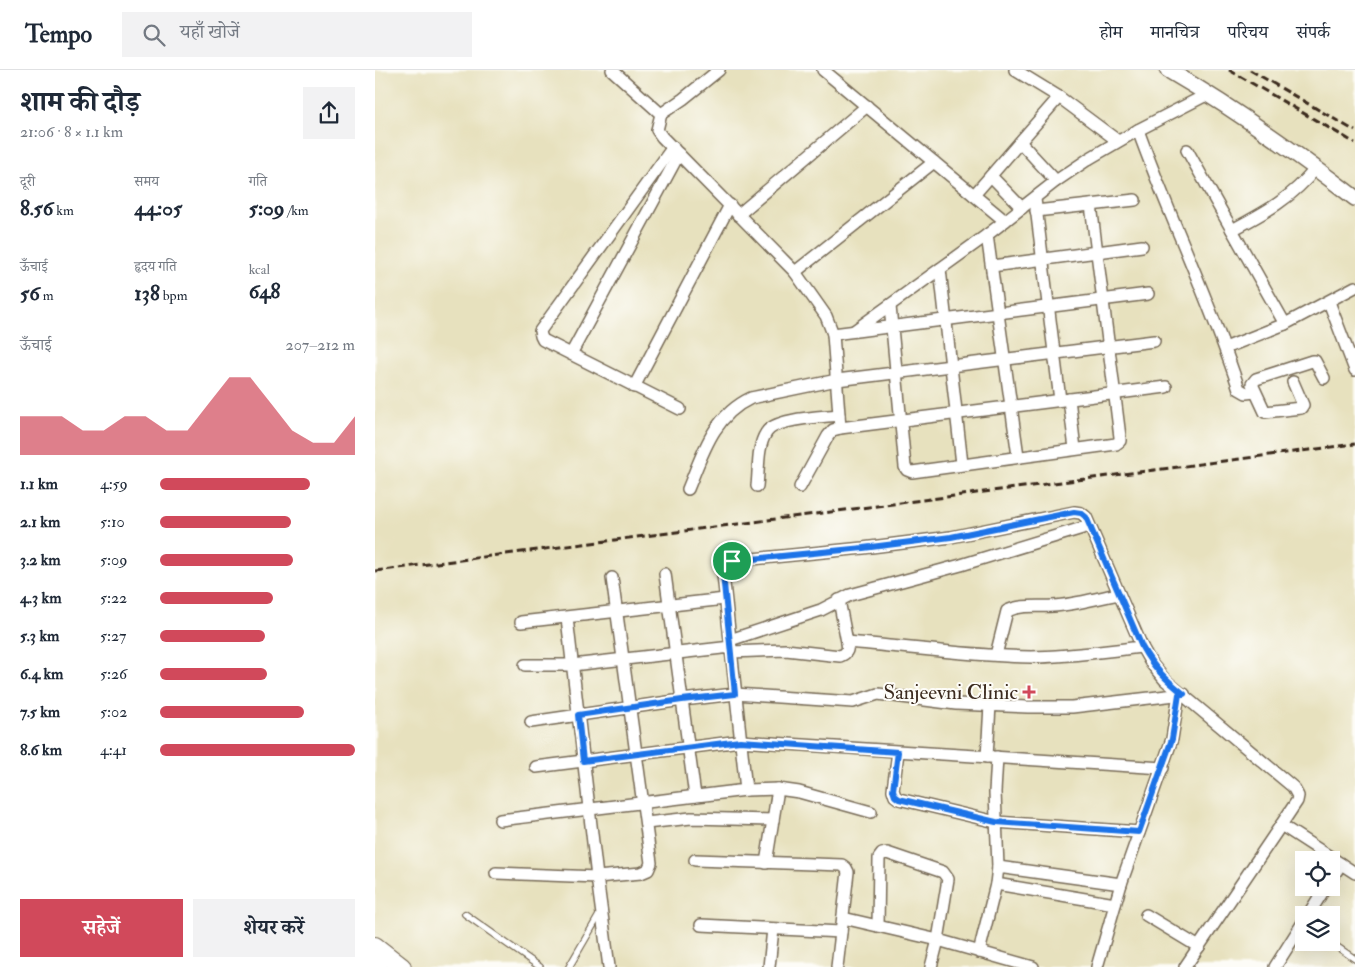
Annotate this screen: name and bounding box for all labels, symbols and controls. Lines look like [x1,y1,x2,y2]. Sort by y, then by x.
search box [122,12,472,57]
text: Tempo [25,19,92,50]
text: यहाँ खोजें [180,20,240,44]
icon: search [140,21,168,49]
text: होम [1100,21,1123,44]
text: मानचित्र [1151,21,1199,44]
text: परिचय [1227,21,1268,44]
text: संपर्क [1296,21,1330,44]
text: शाम की दौड़ [20,85,140,120]
button: share [303,87,355,139]
text: 21:06 · 8 × 1.1 km [20,122,123,142]
text: दूरी [20,173,35,190]
text: समय [134,173,159,190]
text: गति [249,173,267,190]
text: 8.56 [20,195,53,222]
text: 44:05 [134,195,182,222]
text: 5:09 [249,195,285,222]
text: km [53,202,74,219]
text: /km [285,202,309,219]
text: ऊँचाई [20,258,48,275]
text: हृदय गति [134,258,177,275]
text: kcal [249,261,270,278]
text: 648 [249,278,280,305]
text: 56 [20,280,40,307]
text: 138 [134,280,160,307]
text: m [40,287,54,304]
text: bpm [160,287,188,304]
text: ऊँचाई [20,335,52,355]
text: 207–212 m [286,335,355,355]
text: 1.1 km [20,474,58,494]
text: 4:59 [100,474,128,494]
text: 2.1 km [20,512,60,532]
text: 5:10 [100,512,125,532]
pin [711,540,753,582]
icon: arrive [718,547,746,575]
text: 3.2 km [20,550,61,570]
text: 5:09 [100,550,127,570]
text: 4.3 km [20,588,62,608]
text: 5:22 [100,588,127,608]
text: 5.3 km [20,626,59,646]
text: 5:27 [100,626,126,646]
text: 6.4 km [20,664,63,684]
text: 5:26 [100,664,127,684]
place label: Sanjeevni Clinic [883,679,1019,706]
marker: Sanjeevni Clinic [1022,685,1036,699]
text: 7.5 km [20,702,60,722]
text: 5:02 [100,702,127,722]
text: 8.6 km [20,740,62,760]
text: 4:41 [100,740,127,760]
map controls [1295,851,1340,951]
button: locate [1295,851,1340,896]
button: सहेजें [20,899,183,957]
button: शेयर करें [193,899,355,957]
button: layers [1295,906,1340,951]

